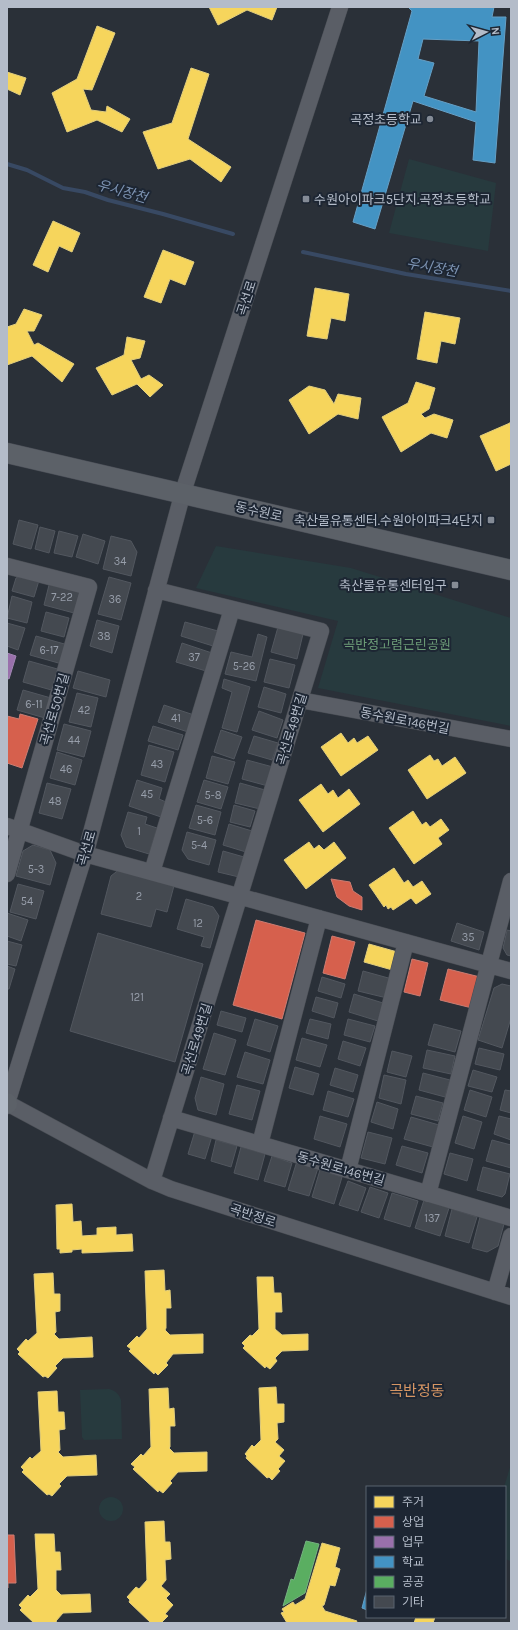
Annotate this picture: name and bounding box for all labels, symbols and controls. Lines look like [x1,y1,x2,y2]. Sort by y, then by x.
north arrow [466,12,506,52]
text: N [489,26,502,36]
place label: 곡정초등학교 [350,112,422,127]
marker: 곡정초등학교 [425,114,435,124]
water label: 우시장천 [95,176,150,207]
place label: 수원아이파크5단지.곡정초등학교 [314,192,491,207]
marker: 수원아이파크5단지.곡정초등학교 [301,194,311,204]
water label: 우시장천 [405,255,460,281]
street label: 곡선로 [234,279,259,318]
street label: 동수원로 [234,499,284,524]
place label: 축산물유통센터.수원아이파크4단지 [294,513,483,528]
marker: 축산물유통센터.수원아이파크4단지 [486,515,496,525]
house number: 34 [114,555,126,568]
place label: 축산물유통센터입구 [339,578,447,593]
marker: 축산물유통센터입구 [450,580,460,590]
house number: 7-22 [51,591,73,604]
house number: 36 [109,593,121,606]
house number: 38 [97,630,111,643]
park label: 곡반정고렴근린공원 [343,637,451,652]
house number: 6-17 [40,644,58,657]
house number: 37 [188,651,200,664]
house number: 5-26 [233,660,255,673]
street label: 곡선로50번길 [37,671,72,747]
street label: 곡선로49번길 [273,691,310,767]
house number: 6-11 [25,698,43,711]
house number: 42 [78,704,90,717]
street label: 동수원로146번길 [359,704,451,737]
house number: 41 [171,712,181,725]
house number: 44 [68,734,80,747]
house number: 43 [151,758,163,771]
house number: 46 [60,763,72,776]
house number: 45 [141,788,153,801]
house number: 5-8 [205,789,222,802]
house number: 48 [49,795,62,808]
house number: 5-6 [197,814,213,827]
house number: 1 [137,825,141,838]
street label: 곡선로 [74,829,99,867]
house number: 5-4 [191,839,207,852]
house number: 5-3 [28,863,44,876]
house number: 2 [136,890,142,903]
house number: 54 [21,895,33,908]
house number: 12 [193,917,203,930]
house number: 35 [462,931,474,944]
house number: 121 [130,991,144,1004]
street label: 곡선로49번길 [178,1001,215,1077]
street label: 동수원로146번길 [295,1149,387,1188]
street label: 곡반정로 [228,1201,278,1230]
house number: 137 [424,1212,440,1225]
district label: 곡반정동 [389,1382,445,1400]
legend [366,1486,506,1618]
text: 주거 [402,1495,424,1509]
text: 상업 [402,1515,424,1529]
text: 업무 [402,1535,424,1549]
text: 학교 [402,1555,424,1569]
text: 공공 [402,1575,424,1589]
text: 기타 [402,1595,424,1609]

